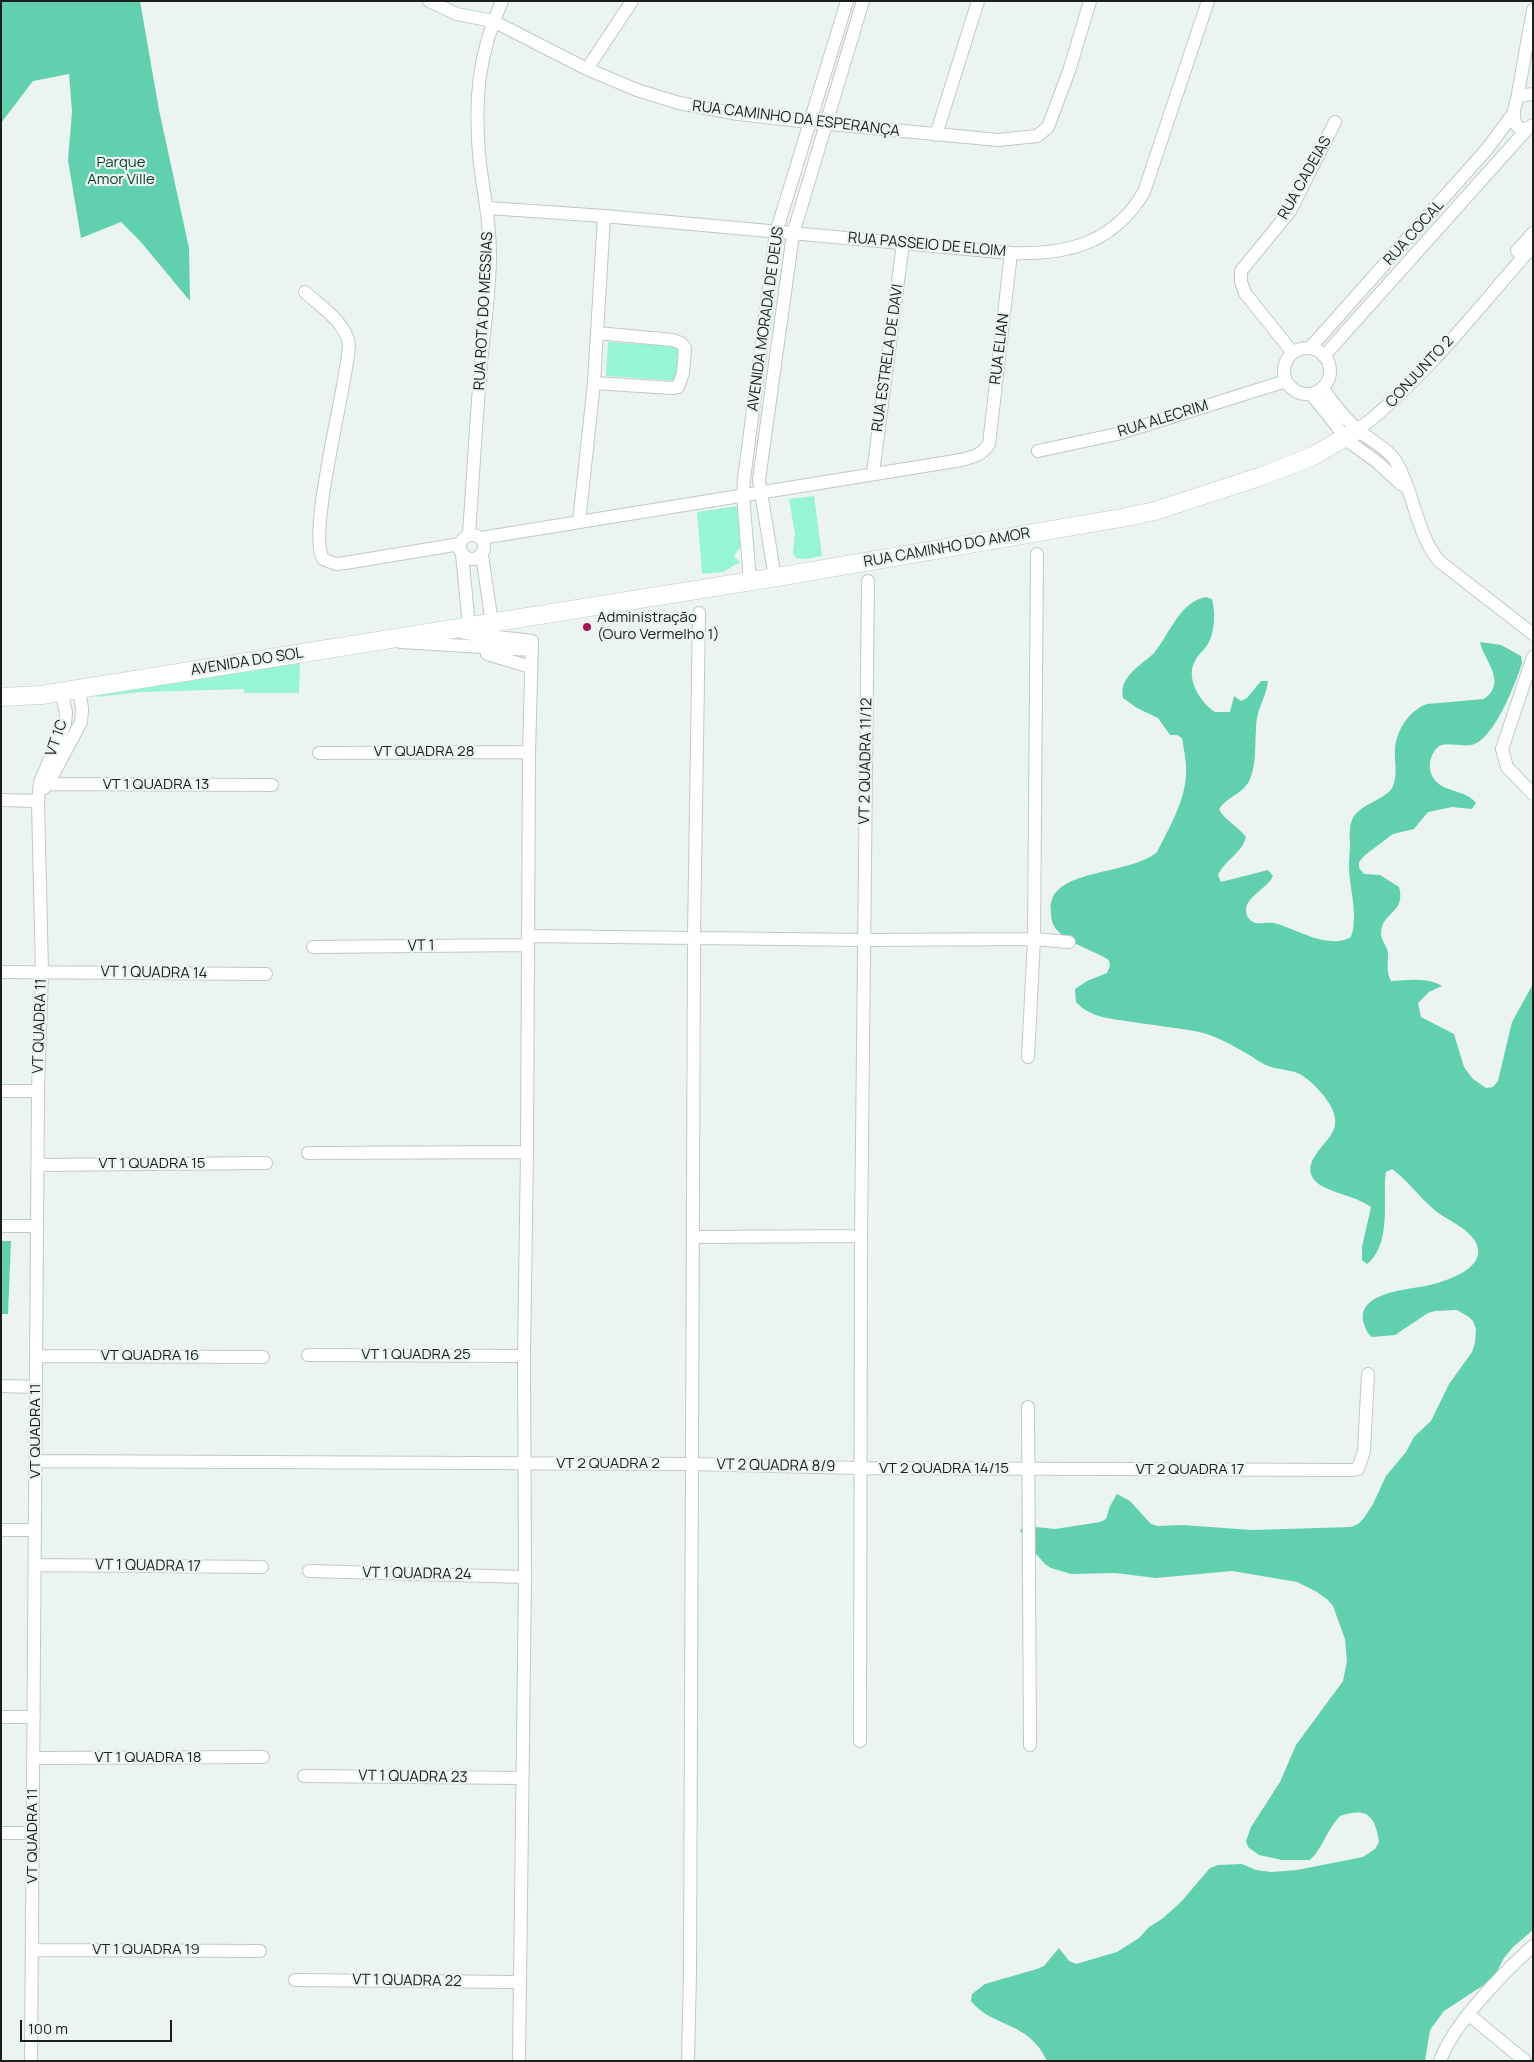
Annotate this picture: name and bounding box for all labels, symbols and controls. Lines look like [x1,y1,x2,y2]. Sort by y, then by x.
street label: RUA CAMINHO DA ESPERANÇA [691,97,901,141]
street label: RUA CADEIAS [1275,133,1335,223]
park label: Parque Amor Ville [87,154,155,189]
street label: RUA COCAL [1380,197,1448,269]
street label: AVENIDA MORADA DE DEUS [744,225,788,413]
street label: RUA PASSEIO DE ELOIM [847,229,1007,261]
street label: RUA ROTA DO MESSIAS [471,231,497,391]
street label: RUA ESTRELA DE DAVI [869,283,907,433]
street label: RUA ELIAN [987,312,1013,386]
street label: CONJUNTO 2 [1382,333,1458,411]
street label: RUA ALECRIM [1116,397,1210,441]
street label: RUA CAMINHO DO AMOR [862,524,1032,572]
place label: Administração (Ouro Vermelho 1) [597,609,720,644]
marker: Administração (Ouro Vermelho 1) [581,621,593,633]
street label: AVENIDA DO SOL [189,644,305,680]
street label: VT 2 QUADRA 11/12 [856,697,876,825]
street label: VT 1C [42,717,72,759]
street label: VT QUADRA 28 [374,743,474,761]
street label: VT 1 QUADRA 13 [103,776,209,794]
street label: VT 1 [407,937,435,955]
street label: VT 1 QUADRA 14 [100,963,208,983]
street label: VT QUADRA 11 [29,978,51,1074]
street label: VT 1 QUADRA 15 [99,1155,205,1173]
street label: VT 1 QUADRA 25 [361,1346,471,1364]
street label: VT QUADRA 16 [101,1347,199,1365]
street label: VT QUADRA 11 [27,1383,45,1479]
street label: VT 2 QUADRA 2 [556,1455,660,1473]
street label: VT 2 QUADRA 8/9 [716,1456,836,1476]
street label: VT 2 QUADRA 14/15 [879,1460,1009,1478]
street label: VT 2 QUADRA 17 [1136,1461,1244,1479]
street label: VT 1 QUADRA 17 [95,1556,201,1576]
street label: VT 1 QUADRA 24 [362,1564,472,1584]
street label: VT 1 QUADRA 18 [95,1749,201,1767]
street label: VT 1 QUADRA 23 [358,1767,468,1787]
street label: VT QUADRA 11 [24,1788,42,1884]
street label: VT 1 QUADRA 19 [92,1941,200,1959]
street label: VT 1 QUADRA 22 [352,1971,462,1991]
scale bar [22,2010,175,2042]
text: 100 m [28,2018,68,2039]

